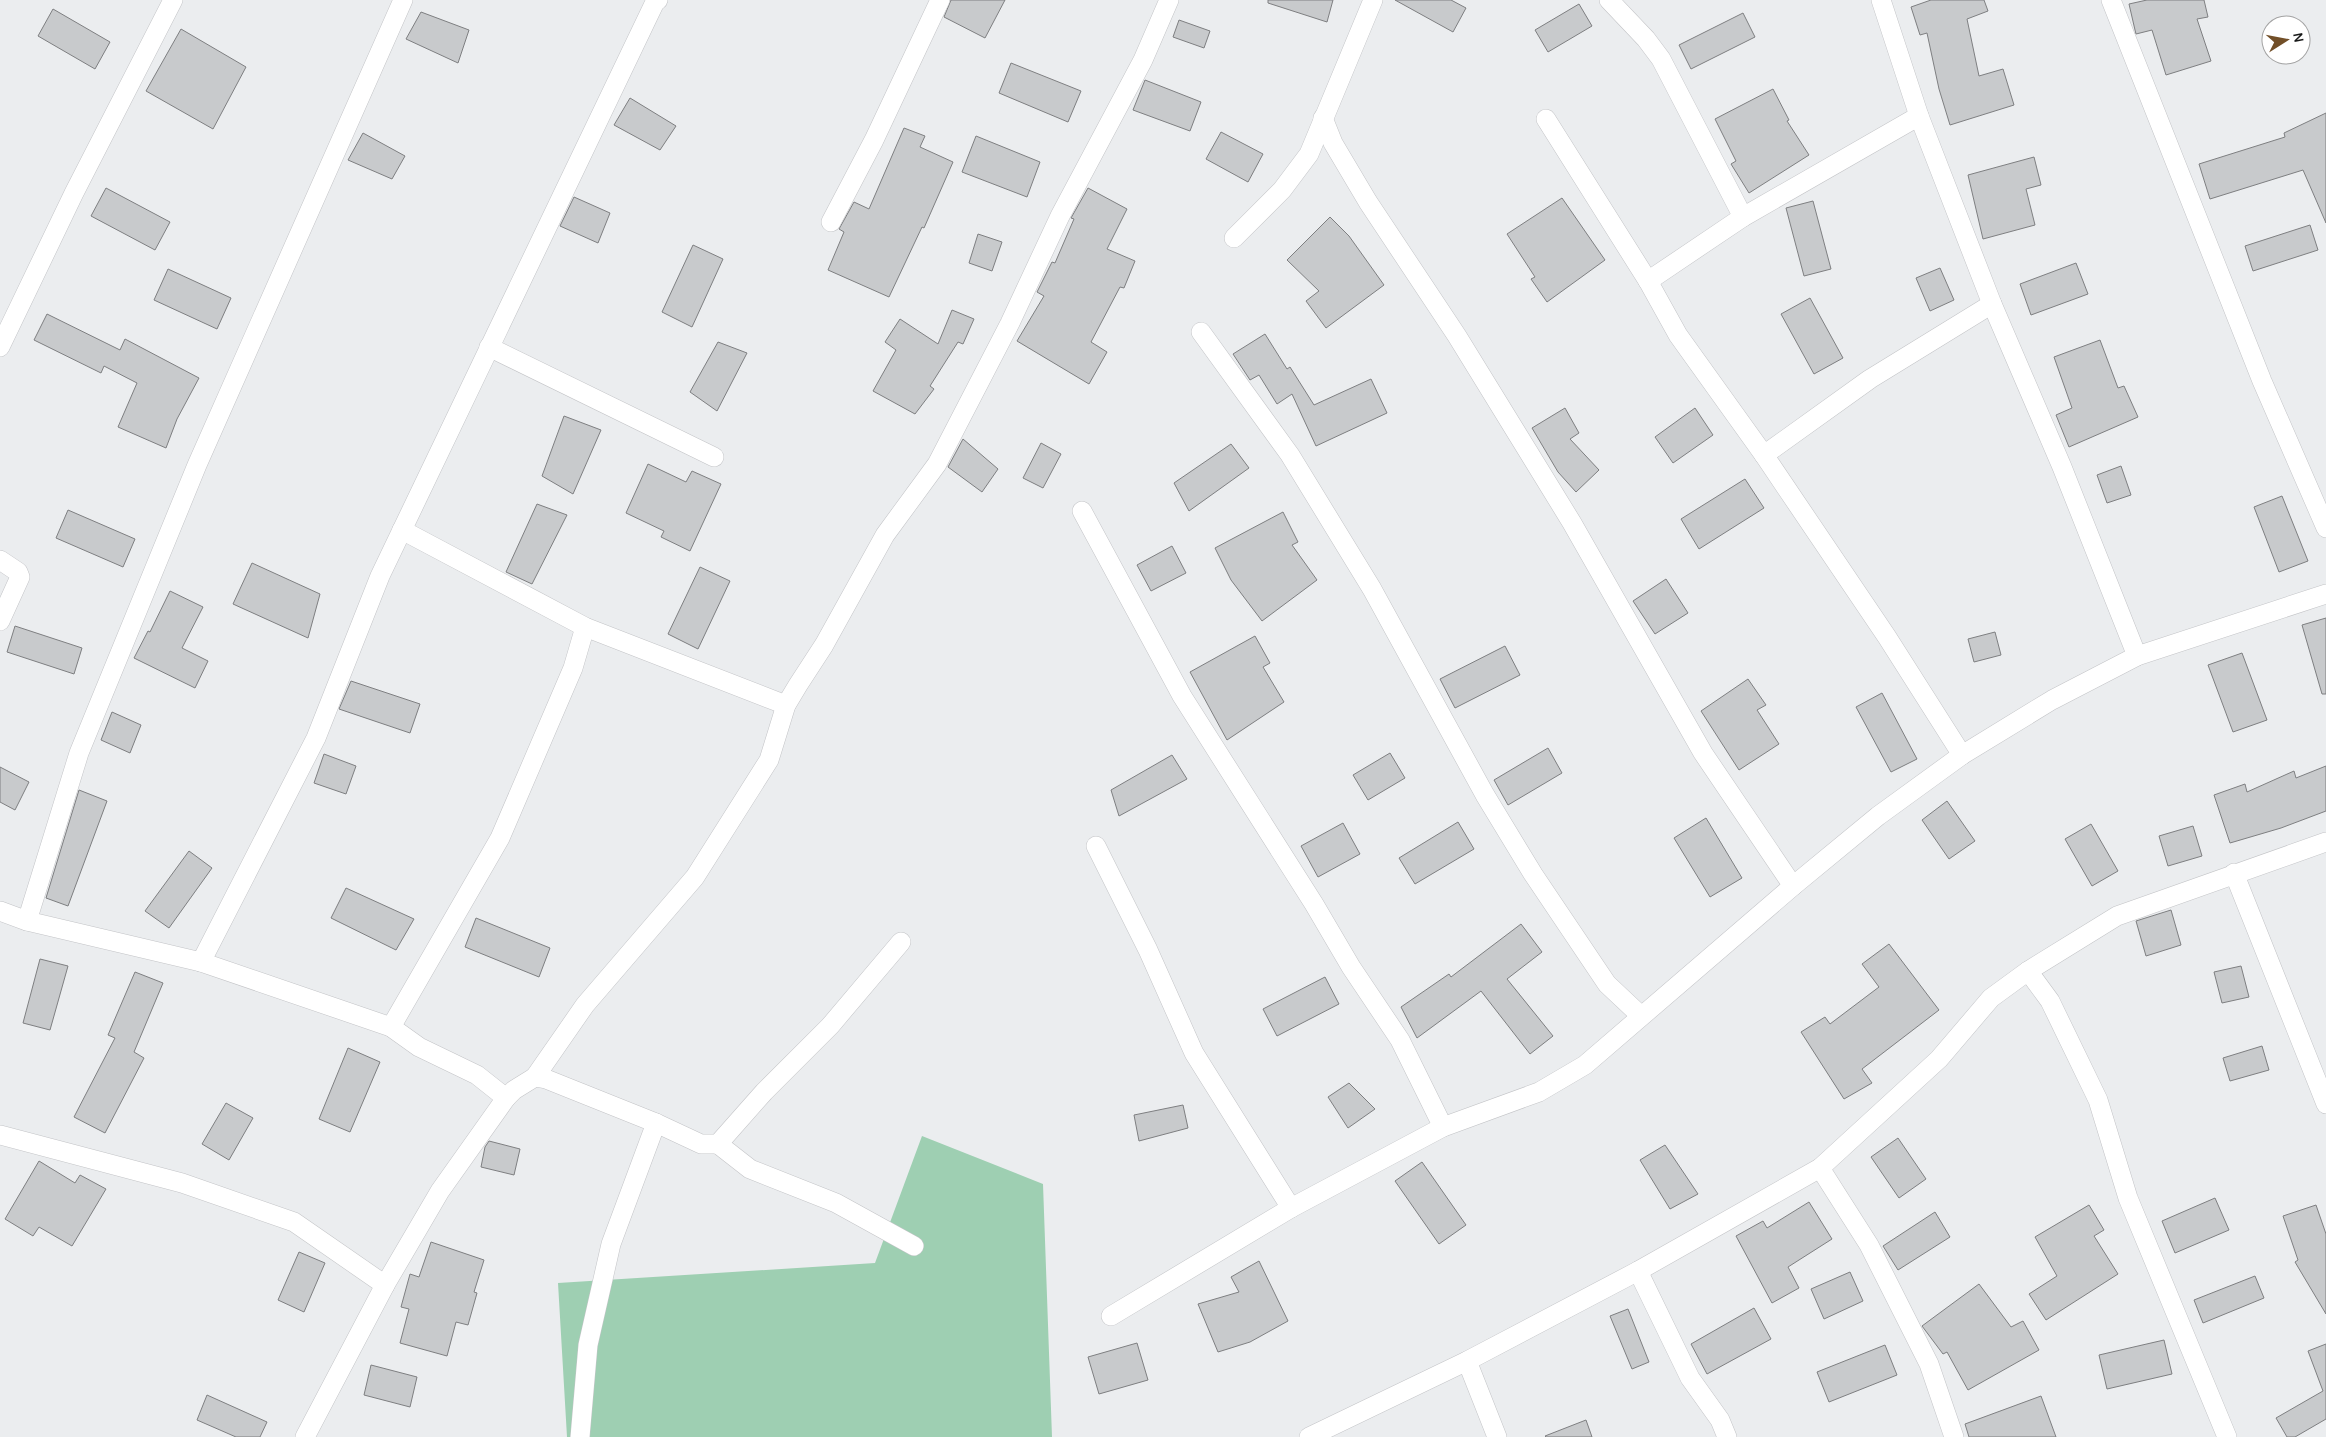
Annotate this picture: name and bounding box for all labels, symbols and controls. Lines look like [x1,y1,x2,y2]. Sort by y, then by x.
north arrow [2261,15,2311,65]
text: N [2289,31,2308,44]

